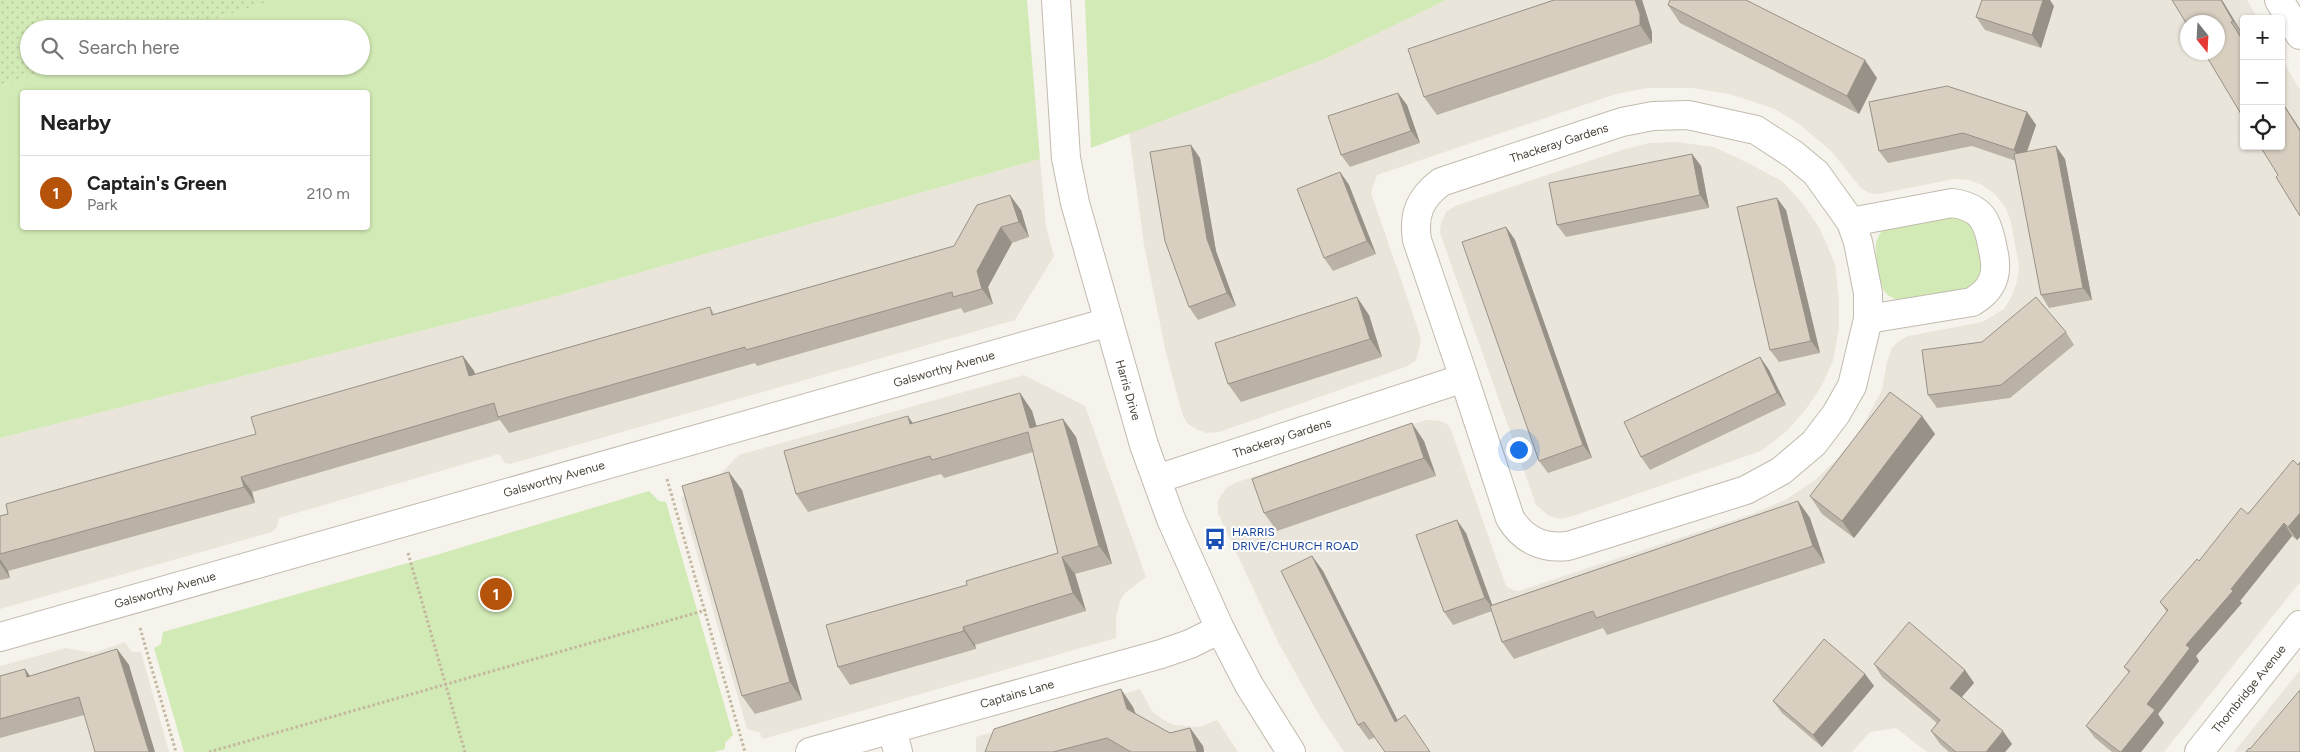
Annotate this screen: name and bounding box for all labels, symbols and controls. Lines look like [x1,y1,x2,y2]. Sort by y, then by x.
north arrow [2180,15,2225,60]
map controls [2240,15,2285,150]
button: + [2240,15,2285,60]
search box [20,20,370,75]
icon: search [38,34,66,62]
text: Search here [78,36,180,59]
button: − [2240,60,2285,105]
button: locate [2240,105,2285,150]
text: Nearby [40,110,111,135]
street label: Thackeray Gardens [1508,120,1610,166]
text: Captain's Green [87,172,227,195]
text: 1 [53,184,59,203]
text: 210 m [307,184,350,203]
text: Park [87,195,117,214]
street label: Galsworthy Avenue [892,348,997,390]
street label: Harris Drive [1113,358,1143,422]
street label: Thackeray Gardens [1231,415,1333,461]
your location [1506,437,1532,463]
street label: Galsworthy Avenue [502,458,607,500]
place label: HARRIS DRIVE/CHURCH ROAD [1232,525,1359,553]
bus stop icon: HARRIS DRIVE/CHURCH ROAD [1202,526,1228,552]
street label: Galsworthy Avenue [113,569,218,611]
pin: 1 [480,575,512,613]
street label: Thornbridge Avenue [2209,642,2289,736]
street label: Captains Lane [978,677,1056,711]

